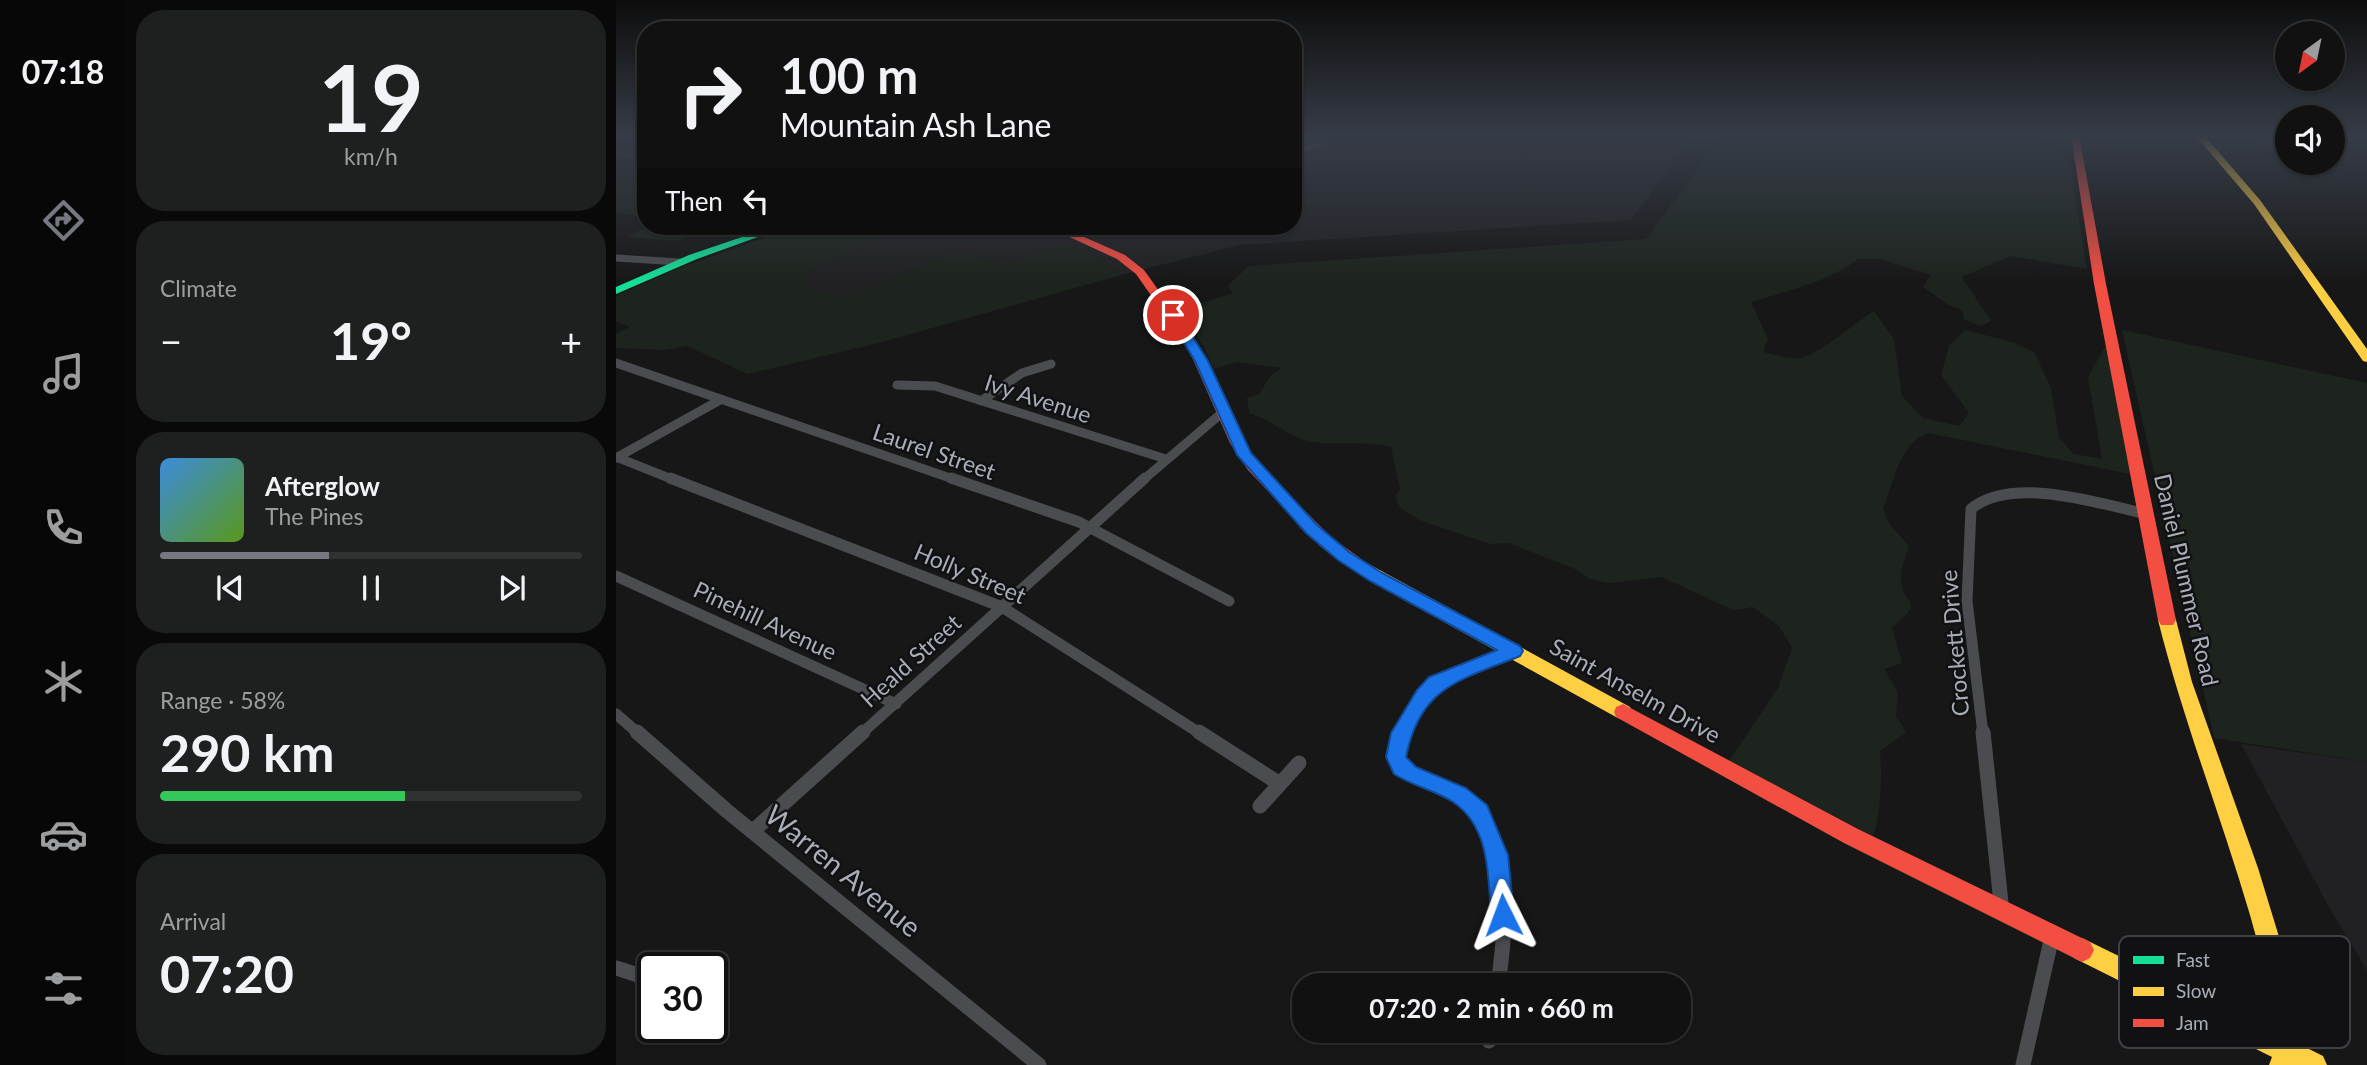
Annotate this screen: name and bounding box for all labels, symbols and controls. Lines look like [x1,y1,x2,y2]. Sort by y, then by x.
north arrow [2275,21,2345,91]
map controls [2275,21,2345,175]
text: 19 [318,42,424,151]
text: 100 m [780,46,918,104]
icon: right [665,49,756,140]
text: 07:18 [22,52,104,91]
text: Mountain Ash Lane [780,105,1052,144]
button: sound [2275,105,2345,175]
text: km/h [344,142,398,170]
icon: left [737,182,775,220]
text: Then [665,185,723,217]
icon: directions [39,196,88,245]
text: Climate [160,274,237,302]
pin [1143,285,1203,345]
icon: arrive [1154,296,1192,334]
text: 19° [330,309,412,371]
text: − [160,318,182,364]
text: + [560,318,582,364]
icon: music [39,349,88,398]
street label: Ivy Avenue [981,368,1095,428]
street label: Laurel Street [869,417,1000,485]
text: Afterglow [265,470,380,502]
street label: Daniel Plummer Road [2149,471,2225,689]
text: The Pines [265,502,363,530]
icon: phone [39,503,88,552]
street label: Holly Street [910,537,1031,609]
icon: previous [211,569,249,607]
icon: pause [352,569,390,607]
icon: next [493,569,531,607]
street label: Crockett Drive [1934,569,1974,717]
street label: Pinehill Avenue [689,575,841,665]
street label: Heald Street [854,607,967,713]
street label: Saint Anselm Drive [1545,632,1726,749]
icon: climate [39,657,88,706]
text: Range · 58% [160,686,285,714]
text: 290 km [160,721,334,783]
street label: Warren Avenue [759,797,928,943]
icon: car [39,810,88,859]
position arrow [1466,878,1540,952]
text: Arrival [160,907,226,935]
legend [2119,936,2350,1048]
text: 07:20 [160,942,294,1004]
text: Fast [2176,948,2210,971]
speed limit sign: 30 [637,952,728,1043]
icon: filters [39,964,88,1013]
text: Slow [2176,979,2216,1002]
text: 07:20 · 2 min · 660 m [1369,992,1614,1024]
text: Jam [2176,1011,2209,1034]

